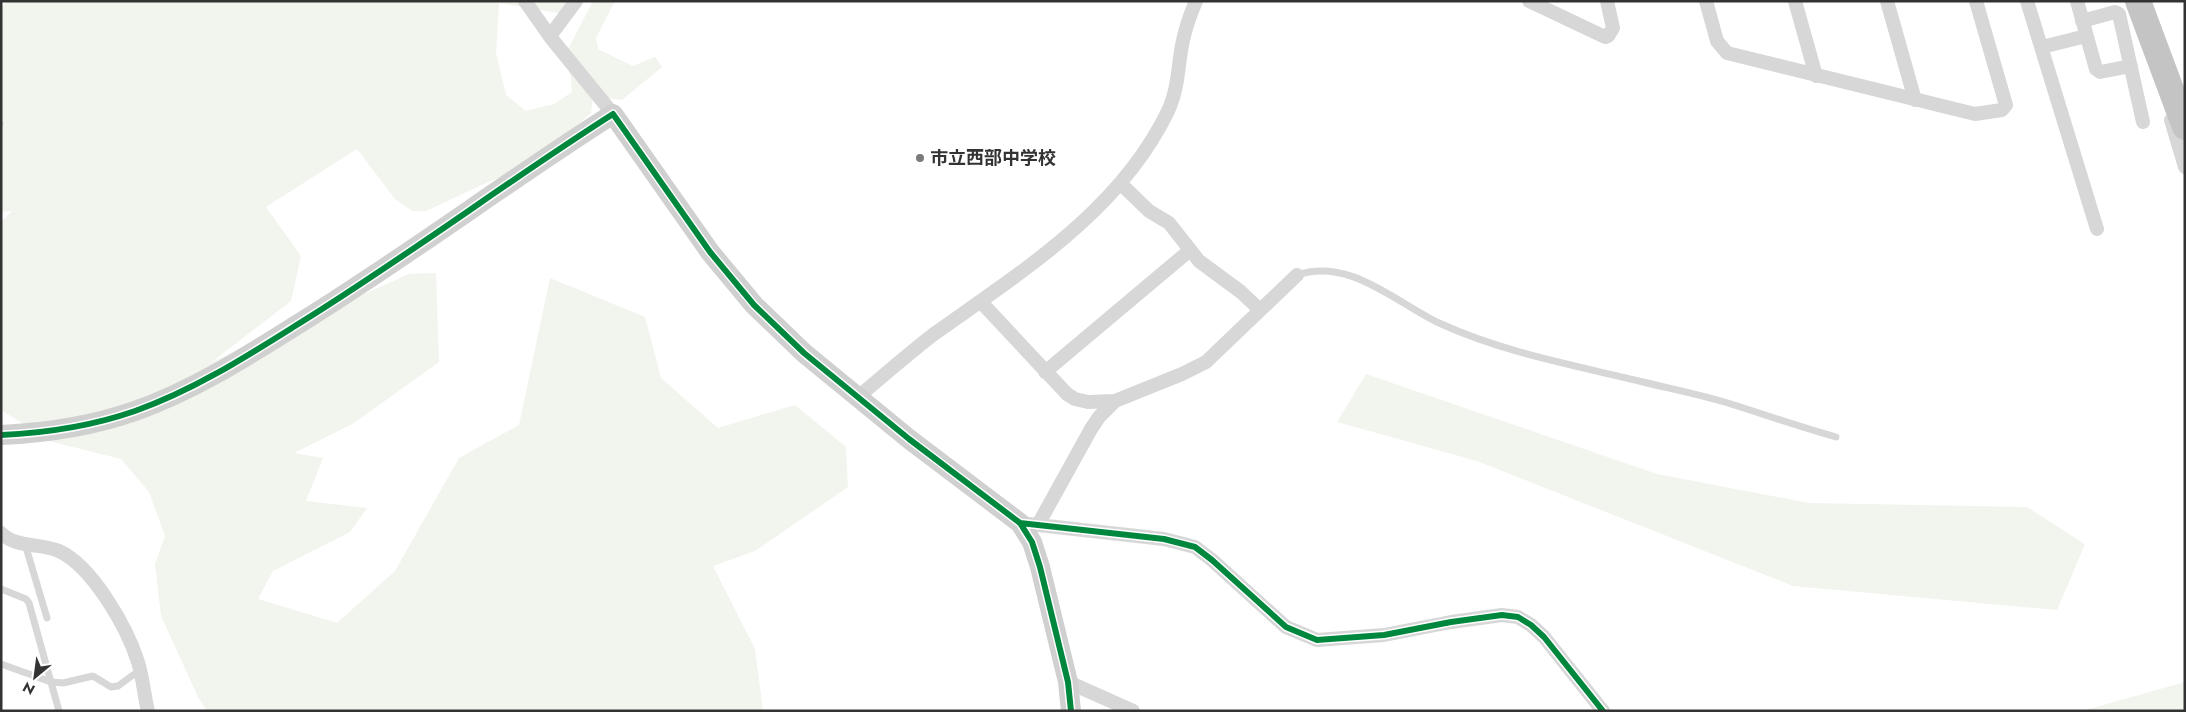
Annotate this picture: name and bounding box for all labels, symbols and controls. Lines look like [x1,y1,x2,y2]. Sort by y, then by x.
place label: 市立西部中学校 [930,145,1056,171]
marker: 市立西部中学校 [914,152,926,164]
north arrow [10,652,60,702]
text: N [19,677,38,700]

